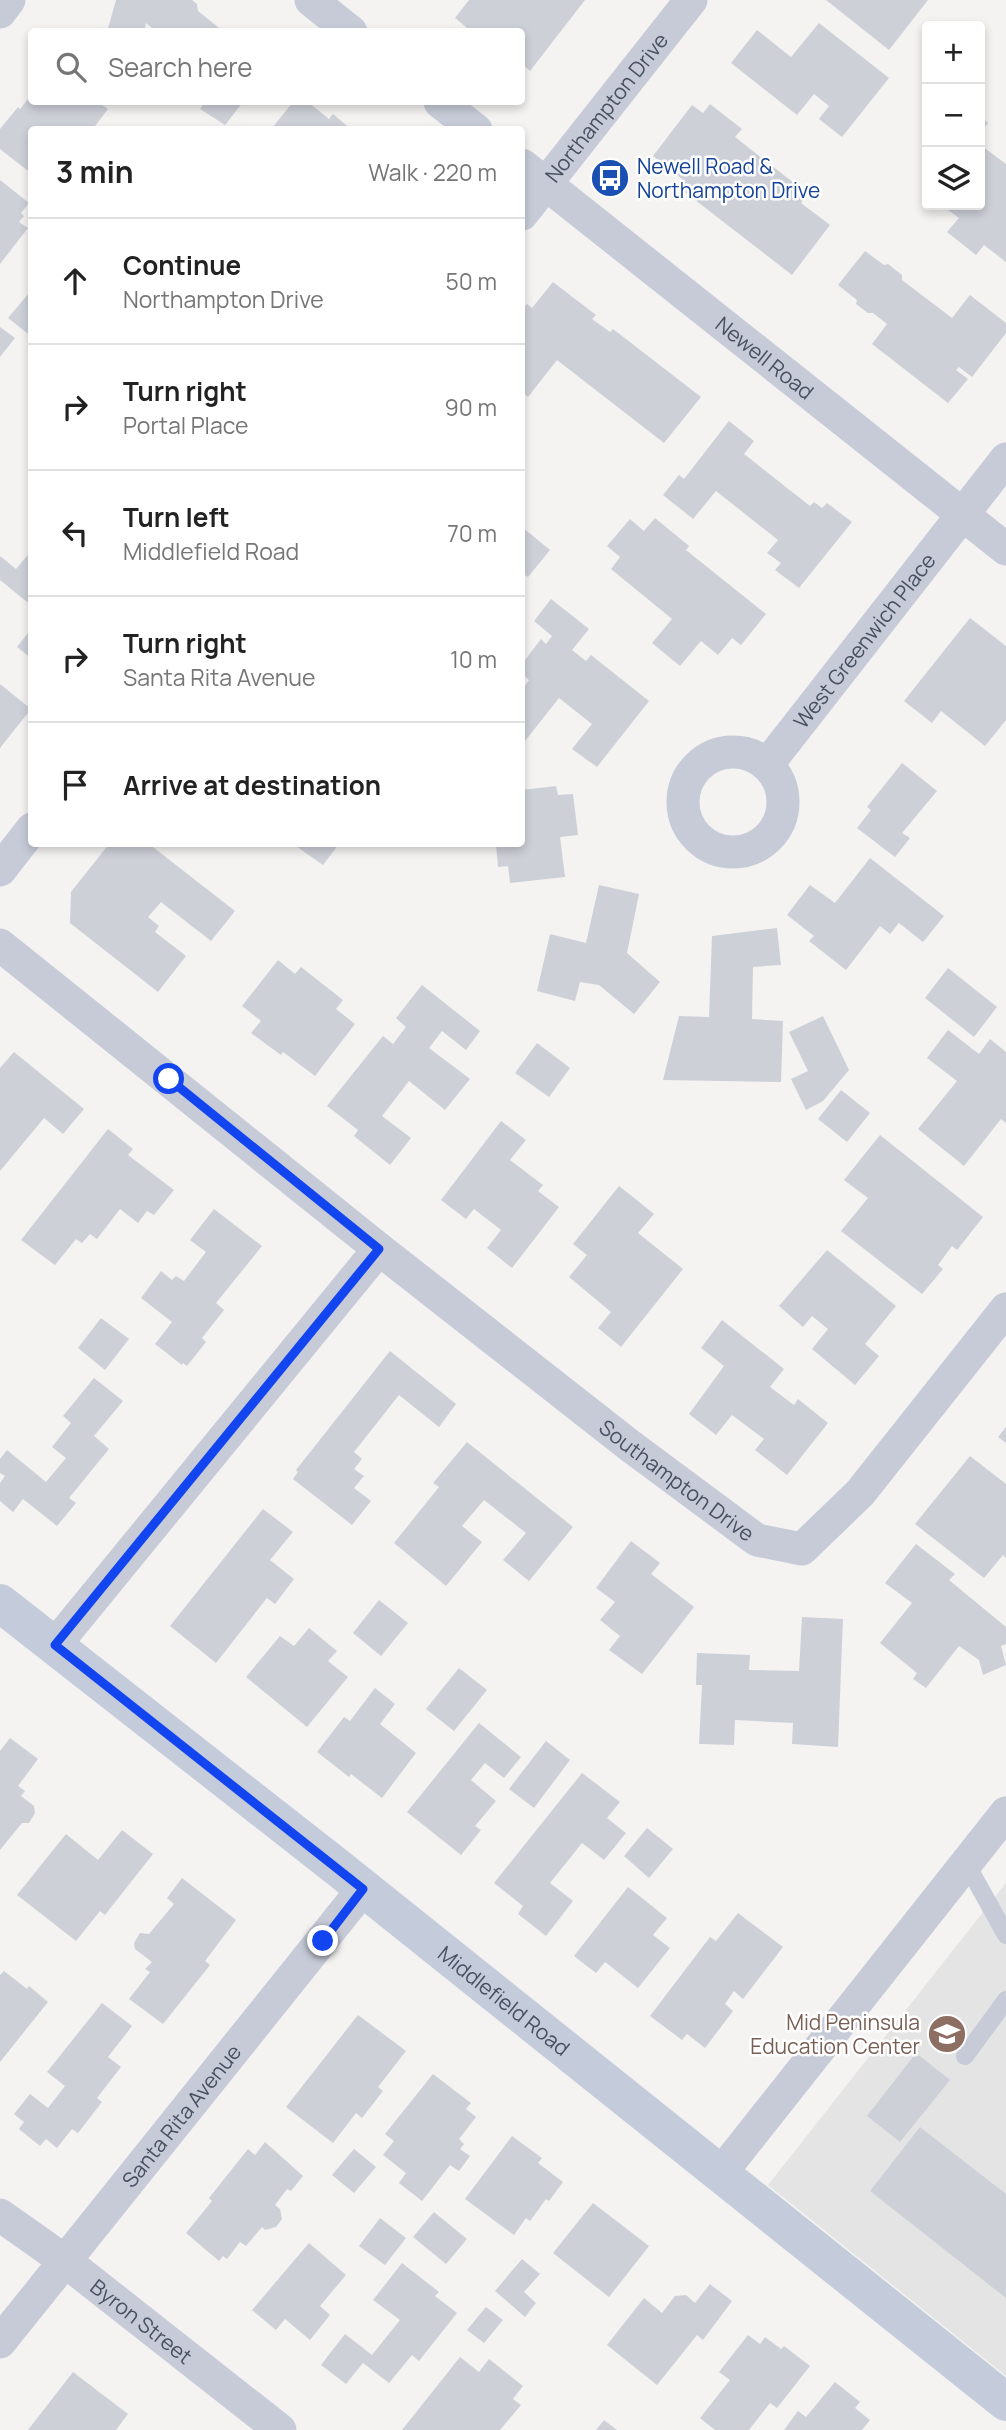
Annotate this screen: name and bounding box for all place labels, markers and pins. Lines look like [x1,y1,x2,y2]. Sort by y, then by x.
place label: Newell Road & Northampton Drive [637,152,820,204]
bus stop icon: Newell Road & Northampton Drive [589,157,631,199]
place label: Mid Peninsula Education Center [750,2008,920,2060]
school or university icon: Mid Peninsula Education Center [926,2013,968,2055]

